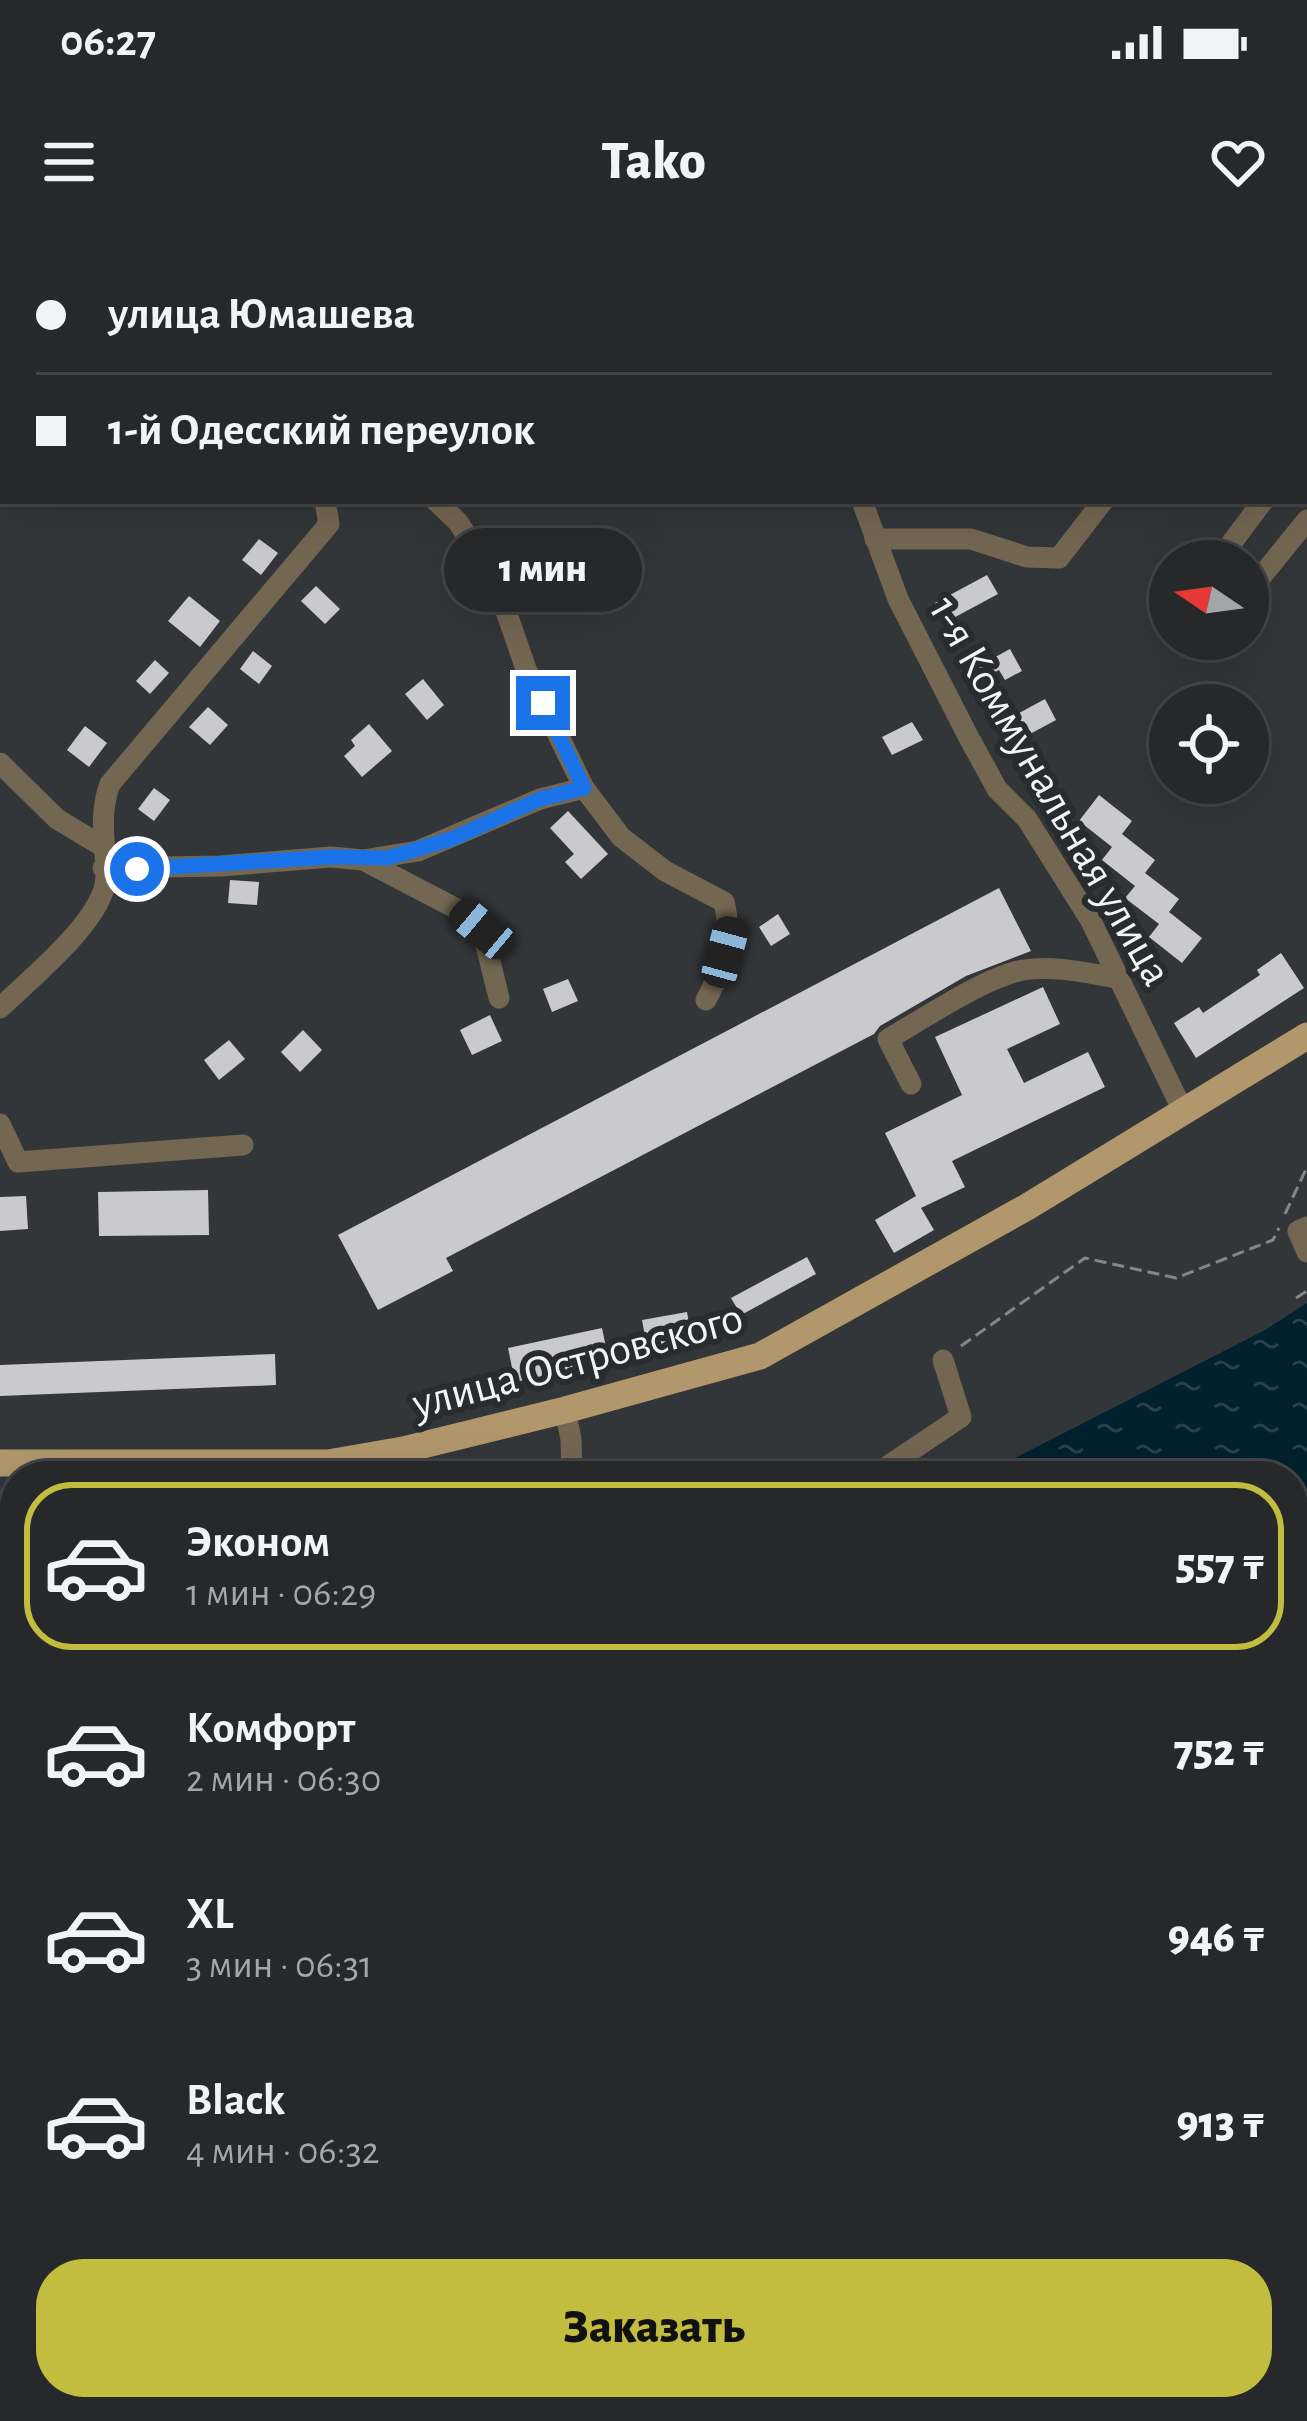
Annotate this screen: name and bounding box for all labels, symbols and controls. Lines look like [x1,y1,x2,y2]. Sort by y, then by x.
text: 06:27 [60,19,156,64]
icon: menu [36,129,102,195]
icon: heart [1205,129,1271,195]
text: Tako [601,135,706,189]
text: улица Юмашева [108,292,415,337]
text: 1-й Одесский переулок [108,408,535,453]
callout: 1 мин [444,529,642,613]
north arrow [1149,540,1269,660]
map controls [1149,540,1269,804]
text: 1 мин [499,550,587,589]
street label: 1-я Коммунальная улица [920,589,1180,993]
route end [516,676,570,730]
button: locate [1149,684,1269,804]
route start [110,842,164,896]
car [443,892,521,966]
car [698,913,752,991]
street label: улица Островского [407,1296,748,1427]
icon: car [42,1512,150,1620]
text: Эконом [186,1520,330,1565]
text: 557 ₸ [1176,1543,1266,1588]
text: 1 мин · 06:29 [186,1574,376,1613]
icon: car [42,1698,150,1806]
text: Комфорт [186,1706,355,1751]
text: 752 ₸ [1174,1729,1266,1774]
text: 2 мин · 06:30 [186,1760,381,1799]
icon: car [42,1884,150,1992]
text: XL [186,1892,234,1937]
text: 946 ₸ [1168,1915,1266,1960]
text: 3 мин · 06:31 [186,1946,372,1985]
icon: car [42,2070,150,2178]
text: Black [186,2078,285,2123]
text: 913 ₸ [1176,2101,1266,2146]
text: 4 мин · 06:32 [186,2132,379,2171]
button: Заказать [36,2259,1272,2397]

